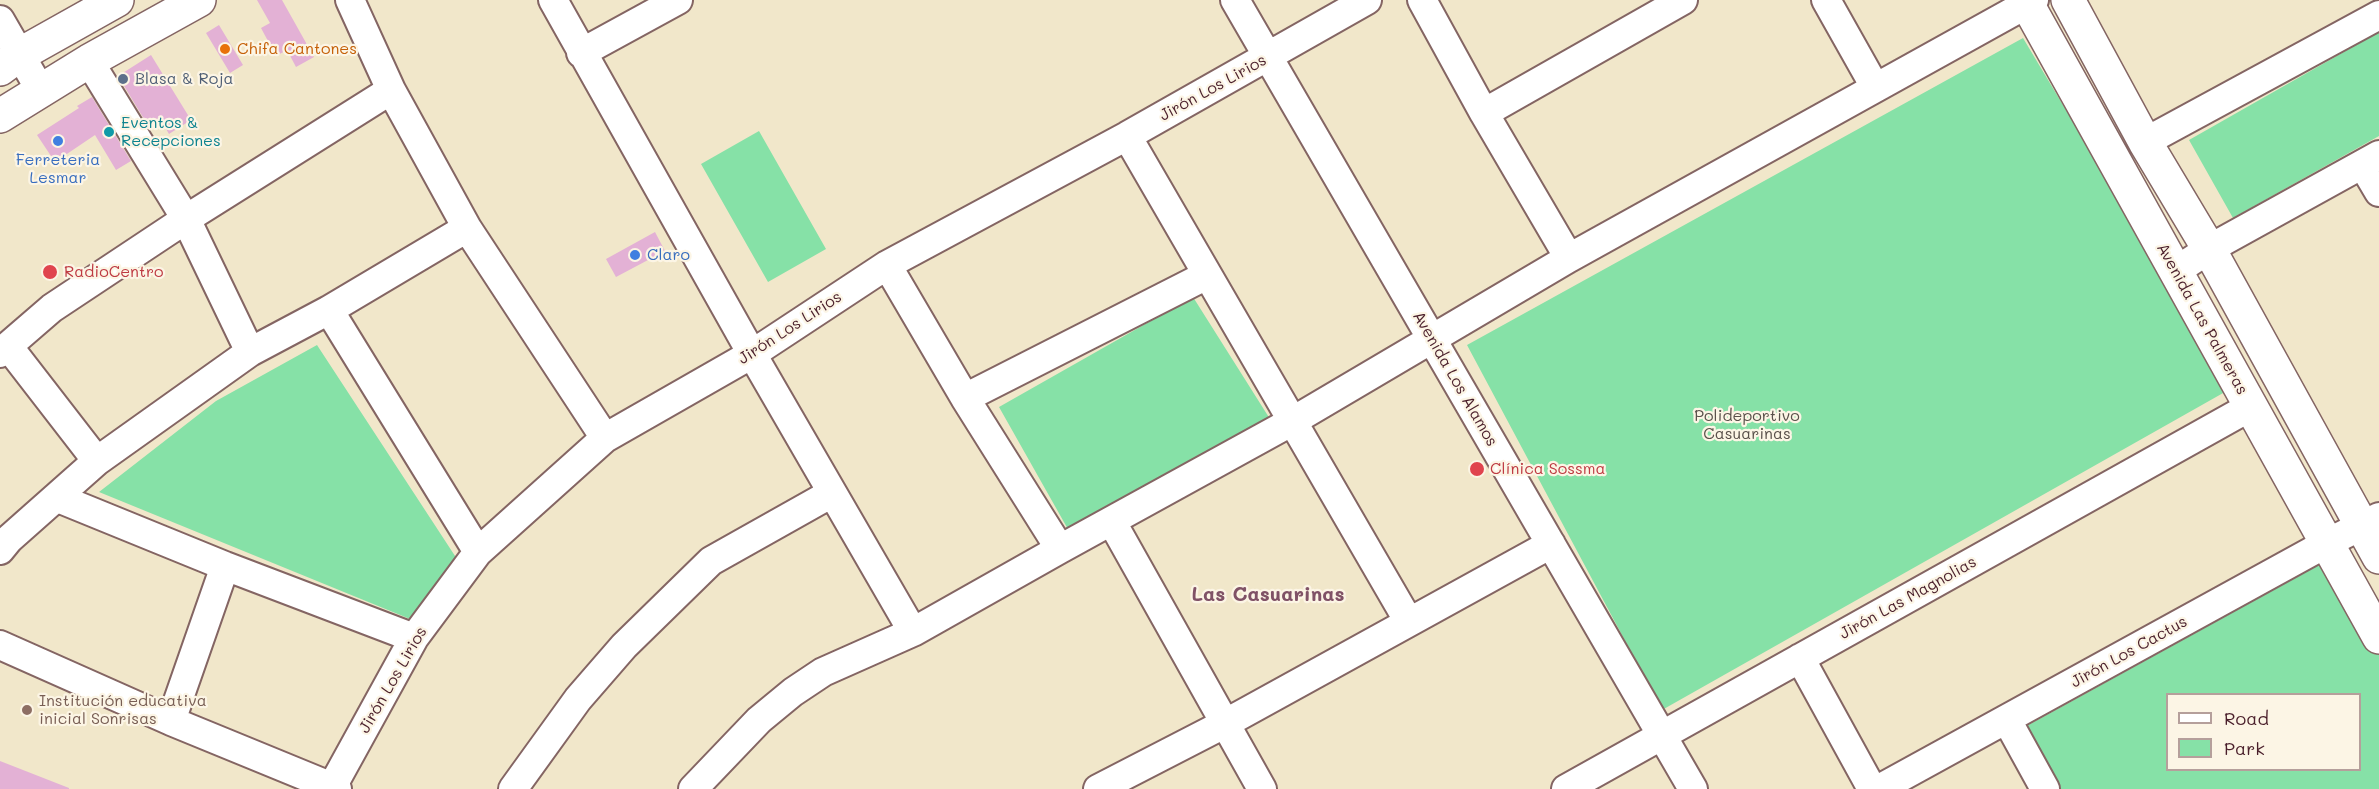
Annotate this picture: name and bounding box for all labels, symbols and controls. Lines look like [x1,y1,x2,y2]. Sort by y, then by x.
place label: Chifa Cantones [237,39,357,59]
marker: Chifa Cantones [218,42,232,56]
street label: Jirón Los Lirios [1156,51,1270,125]
place label: Blasa & Roja [135,69,234,89]
marker: Blasa & Roja [116,72,130,86]
place label: Eventos & Recepciones [121,113,221,151]
marker: Eventos & Recepciones [102,125,116,139]
marker: Ferreteria Lesmar [51,134,65,148]
place label: Ferreteria Lesmar [16,150,100,188]
street label: Avenida Las Palmeras [2152,240,2252,398]
place label: Claro [647,245,690,265]
marker: Claro [628,248,642,262]
place label: RadioCentro [64,262,164,282]
marker: RadioCentro [41,263,59,281]
street label: Jirón Los Lirios [735,287,845,369]
street label: Avenida Los Alamos [1409,308,1501,450]
park label: Polideportivo Casuarinas [1694,406,1800,444]
place label: Clínica Sossma [1490,459,1605,479]
marker: Clínica Sossma [1468,460,1486,478]
street label: Jirón Las Magnolias [1836,552,1980,644]
district label: Las Casuarinas [1191,583,1345,607]
street label: Jirón Los Cactus [2067,612,2191,692]
street label: Jirón Los Lirios [355,623,431,737]
place label: Institución educativa inicial Sonrisas [39,691,207,729]
legend [2166,693,2361,771]
marker: Institución educativa inicial Sonrisas [20,703,34,717]
text: Road [2224,706,2269,730]
text: Park [2224,736,2265,760]

